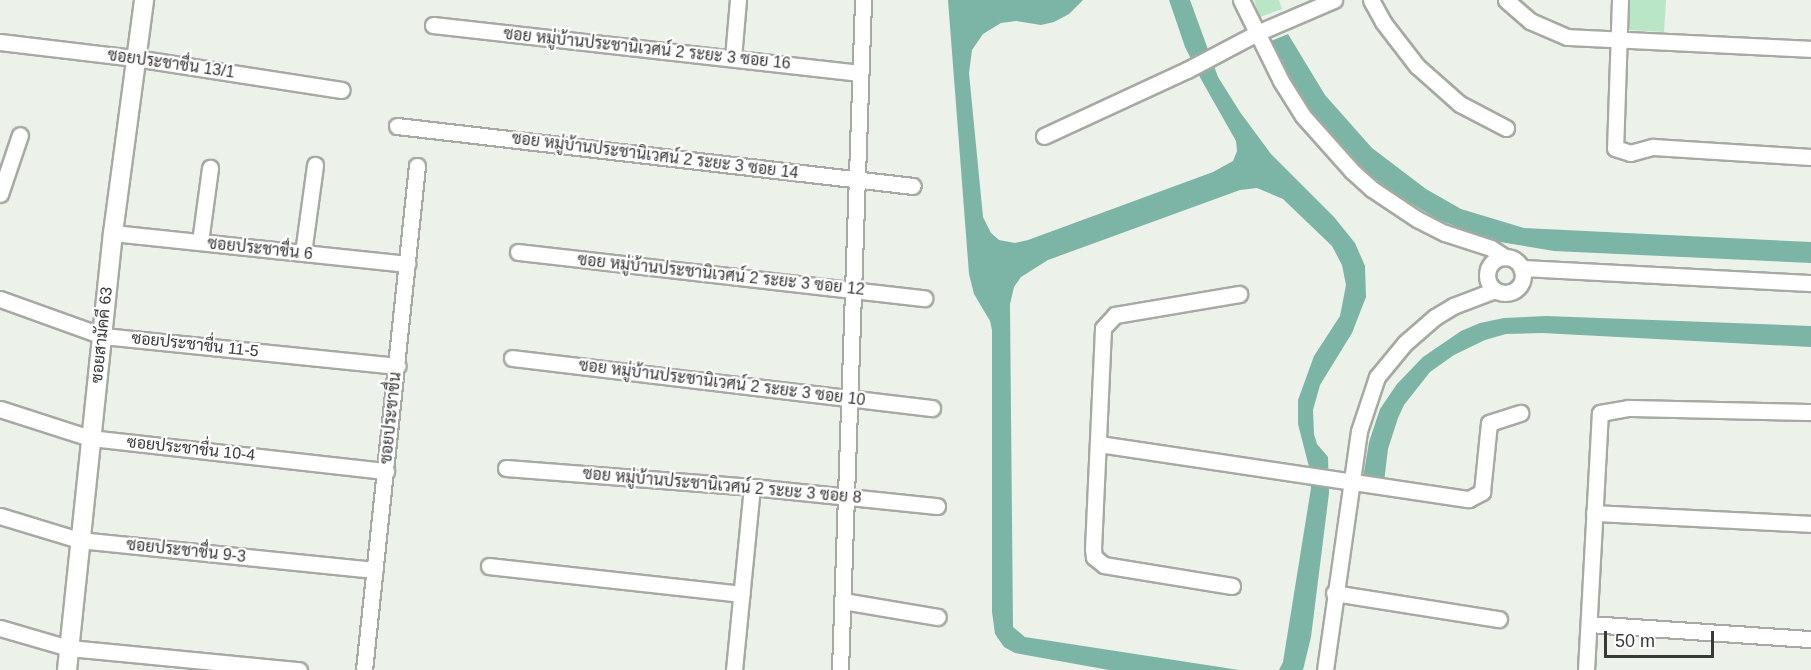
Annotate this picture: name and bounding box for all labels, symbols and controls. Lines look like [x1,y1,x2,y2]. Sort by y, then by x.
street label: ซอย หมู่บ้านประชานิเวศน์ 2 ระยะ 3 ซอย 16 [502,24,792,74]
street label: ซอยประชาชื่น 13/1 [106,46,236,82]
street label: ซอย หมู่บ้านประชานิเวศน์ 2 ระยะ 3 ซอย 14 [511,129,799,183]
street label: ซอยประชาชื่น 6 [206,234,314,264]
street label: ซอย หมู่บ้านประชานิเวศน์ 2 ระยะ 3 ซอย 12 [576,250,866,300]
street label: ซอยสามัคคี 63 [87,286,117,384]
street label: ซอยประชาชื่น 11-5 [130,329,260,361]
street label: ซอย หมู่บ้านประชานิเวศน์ 2 ระยะ 3 ซอย 10 [578,356,866,410]
street label: ซอยประชาชื่น [377,371,405,465]
street label: ซอยประชาชื่น 10-4 [126,433,256,465]
street label: ซอย หมู่บ้านประชานิเวศน์ 2 ระยะ 3 ซอย 8 [582,464,862,508]
street label: ซอยประชาชื่น 9-3 [125,535,247,567]
scale bar [1607,619,1716,657]
text: 50 m [1615,631,1655,651]

